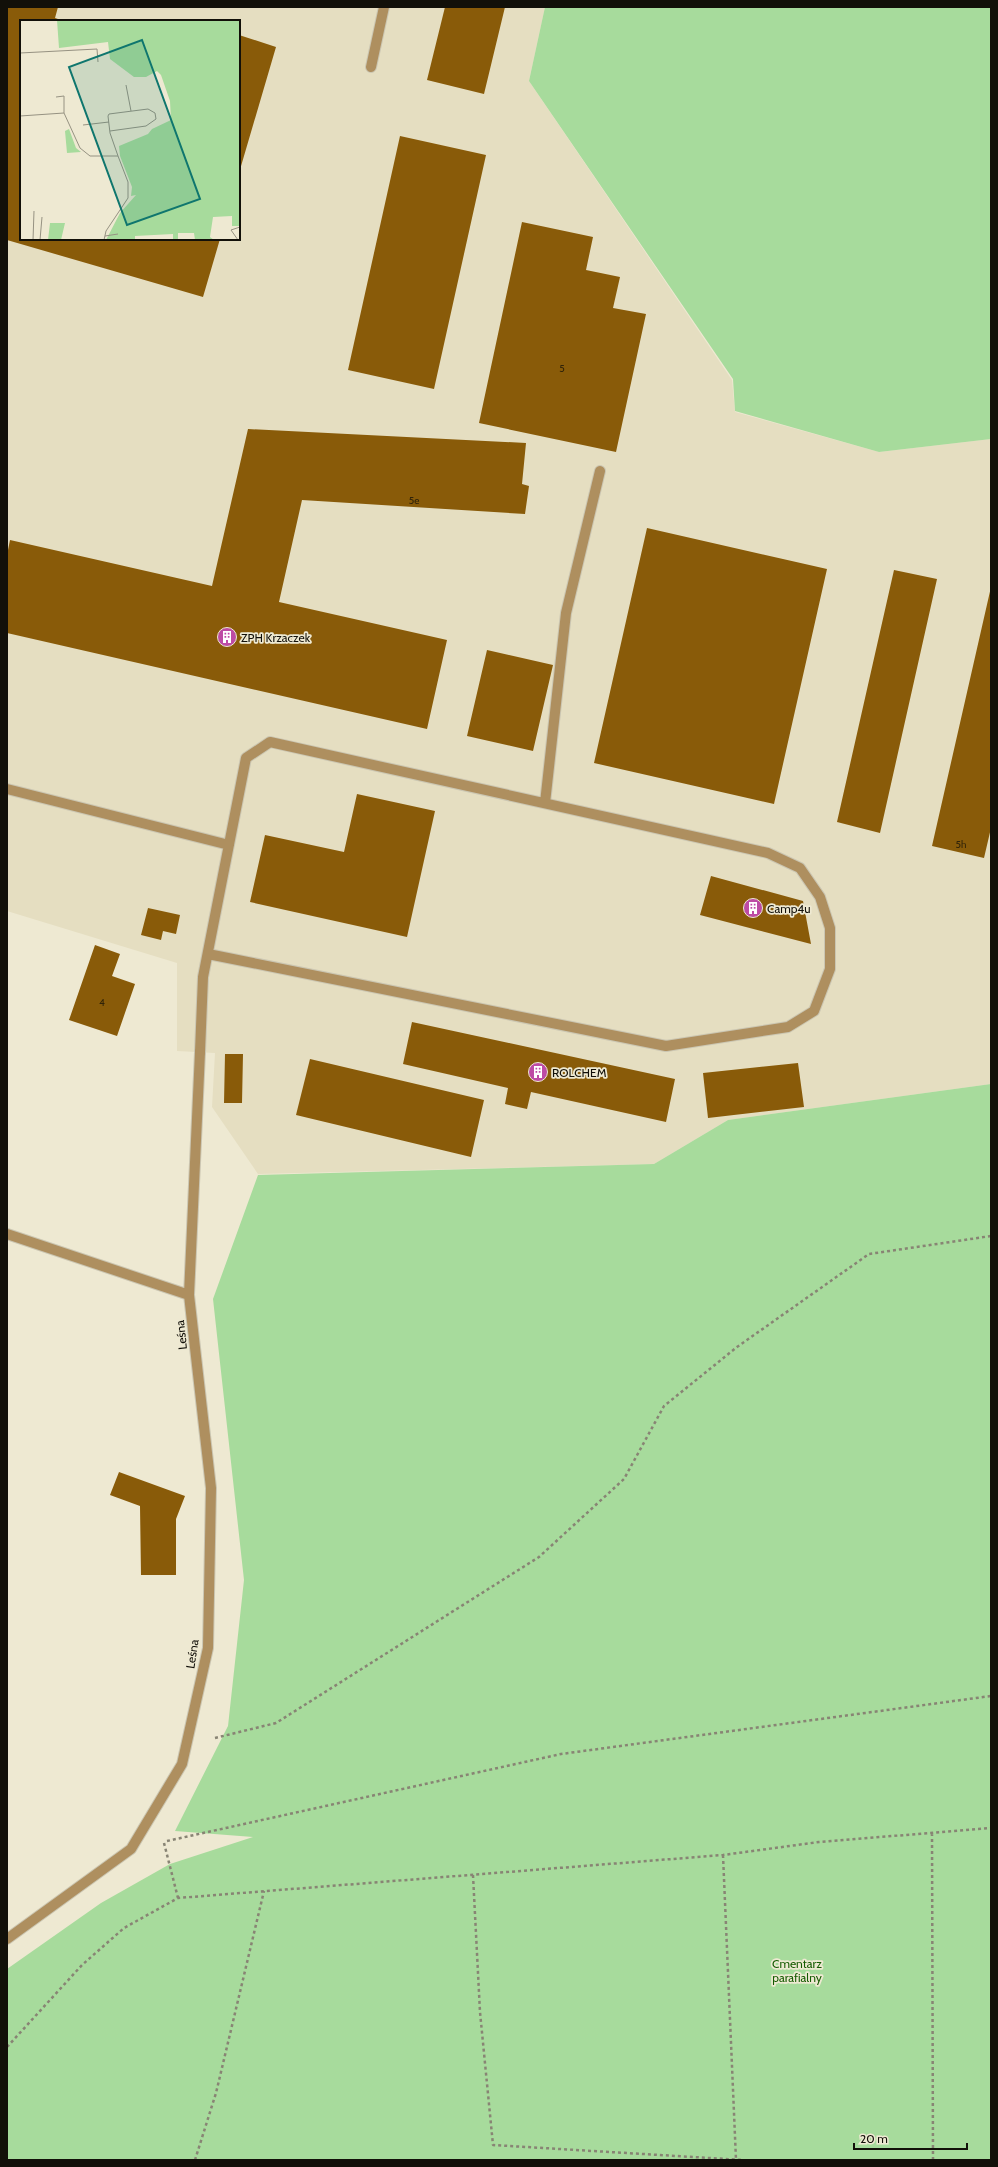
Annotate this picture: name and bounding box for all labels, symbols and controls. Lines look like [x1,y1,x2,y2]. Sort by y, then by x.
inset map [20,20,240,240]
house number: 5 [559,362,565,375]
house number: 5e [409,494,419,507]
building icon: ZPH Krzaczek [216,626,238,648]
place label: ZPH Krzaczek [241,630,311,645]
house number: 5h [956,838,966,851]
building icon: Camp4u [742,897,764,919]
place label: Camp4u [767,901,811,916]
house number: 4 [99,996,105,1009]
building icon: ROLCHEM [527,1061,549,1083]
place label: ROLCHEM [552,1065,607,1080]
street label: Leśna [172,1319,190,1350]
street label: Leśna [182,1638,202,1670]
park label: Cmentarz parafialny [772,1956,822,1985]
scale bar [854,2125,967,2151]
text: 20 m [860,2131,888,2146]

